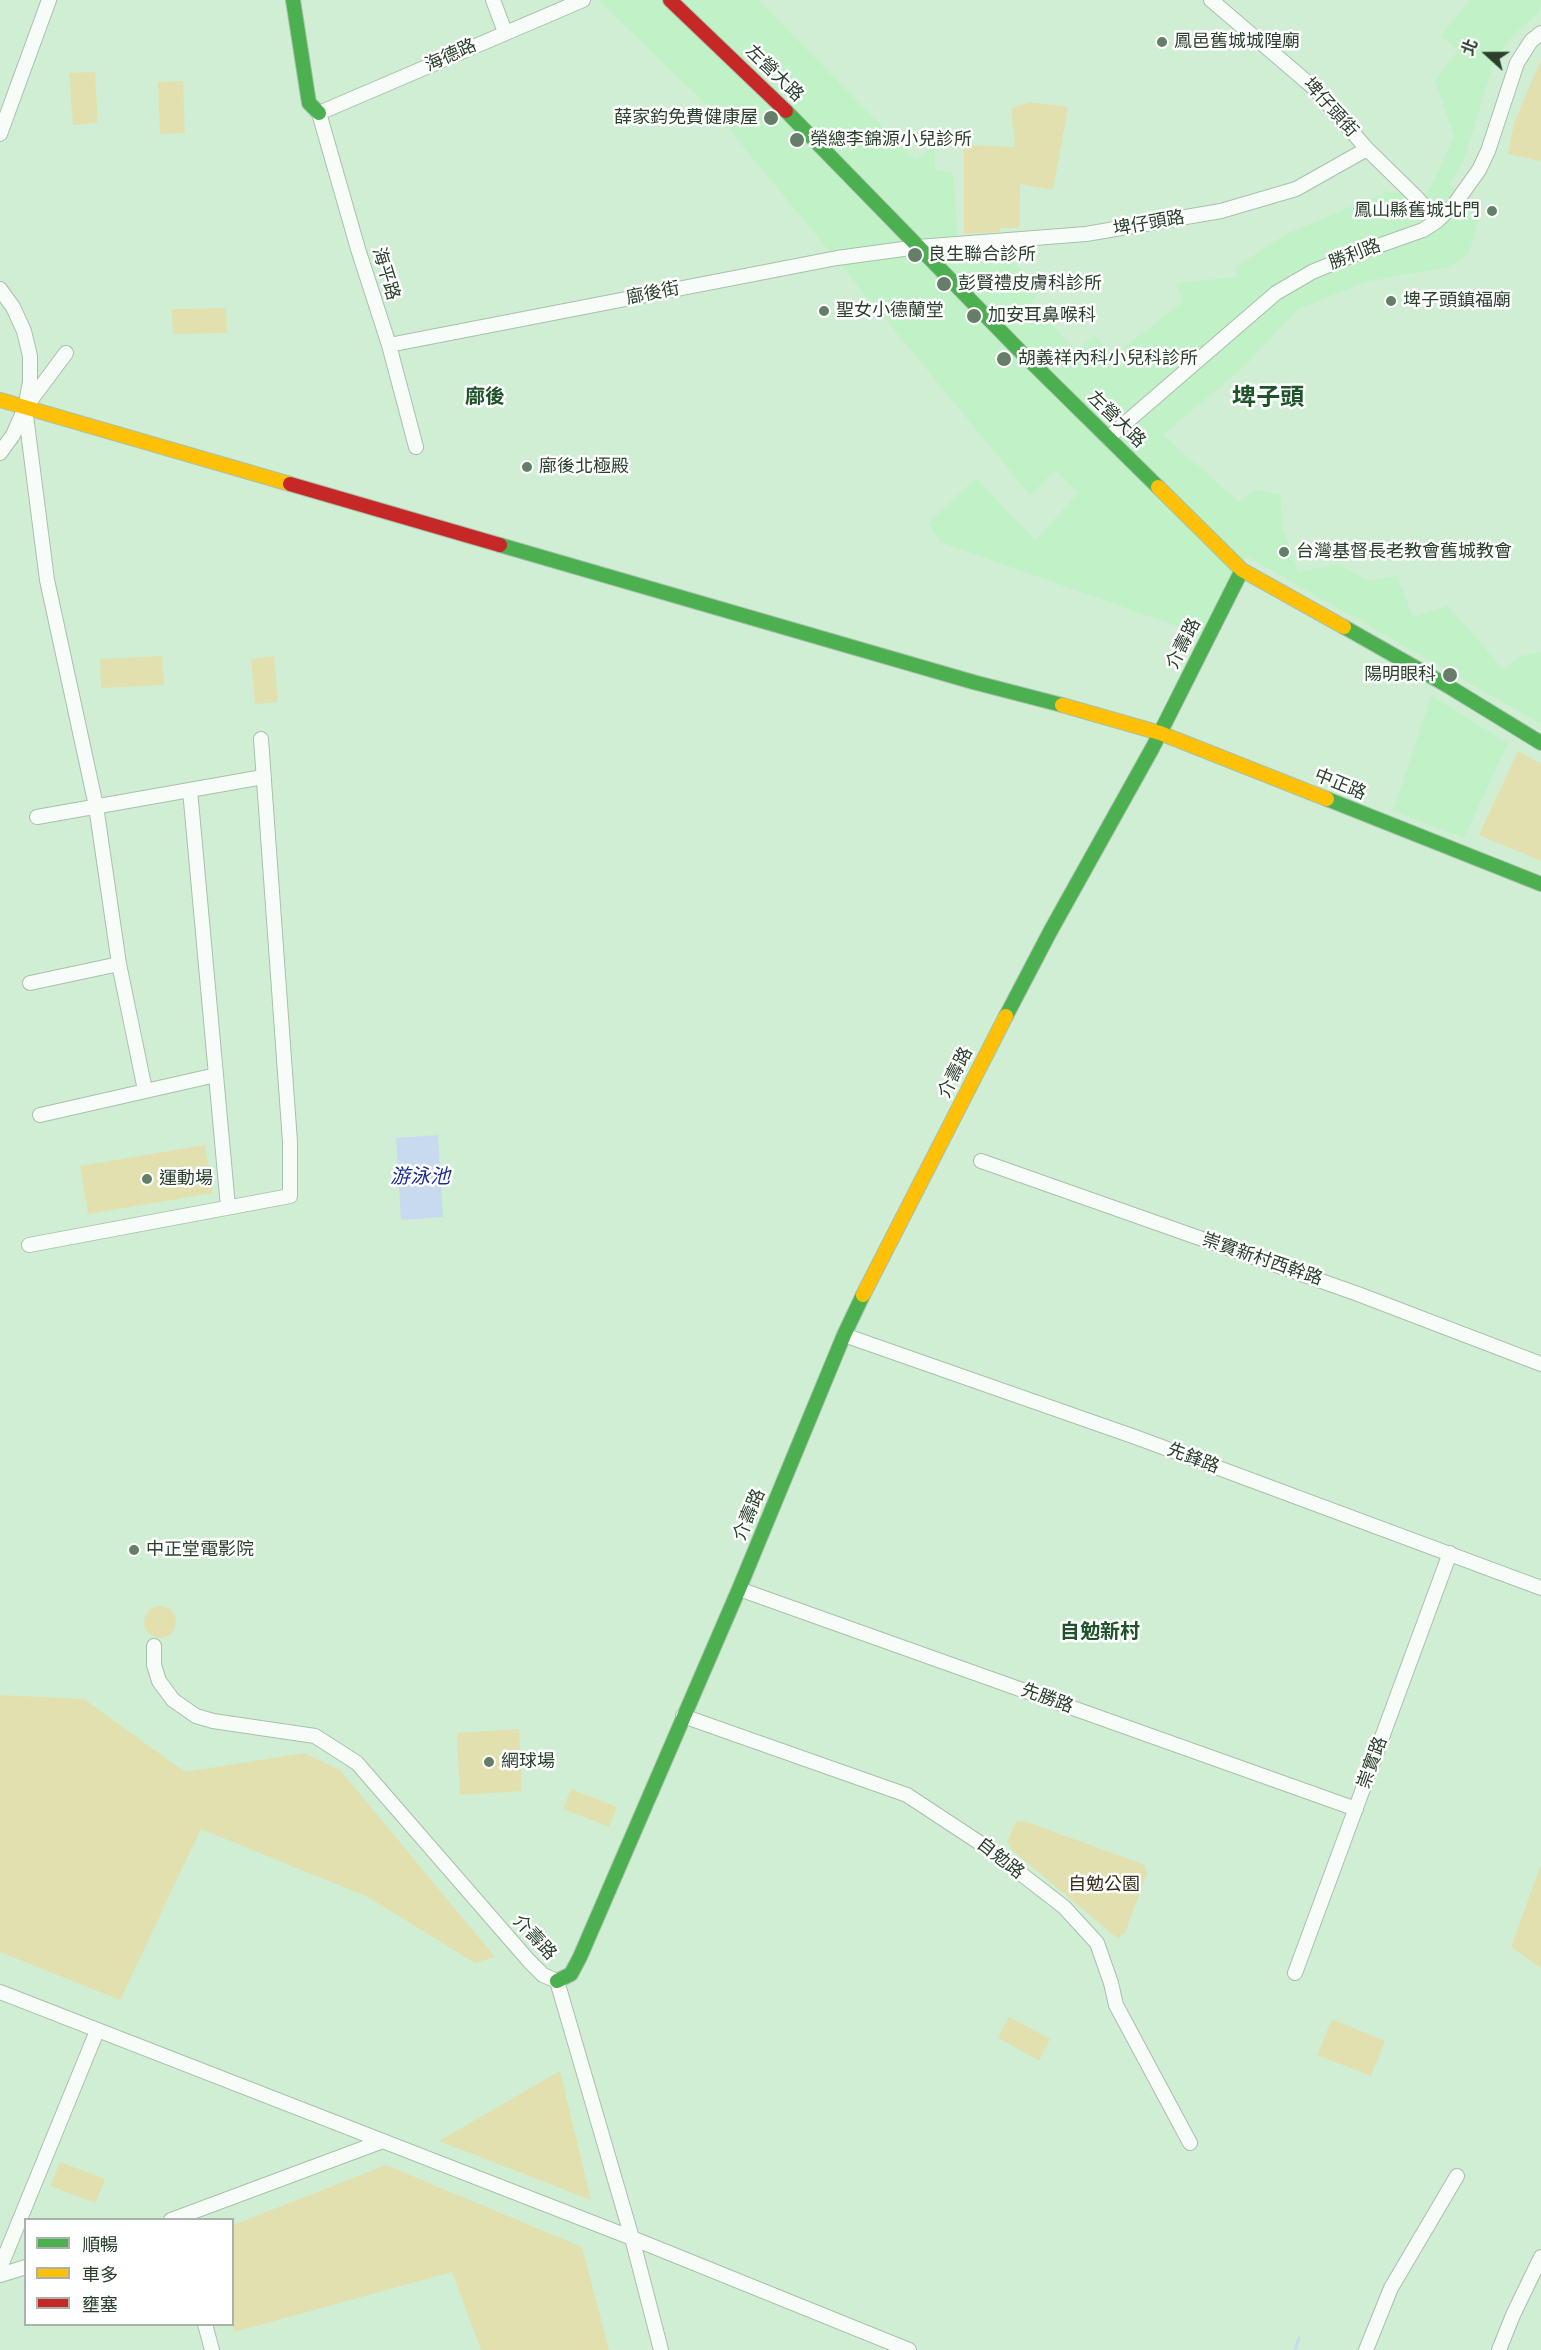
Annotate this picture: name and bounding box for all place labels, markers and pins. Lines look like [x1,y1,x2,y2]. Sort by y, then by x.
place label: 鳳邑舊城城隍廟 [1174,31,1300,53]
marker: 鳳邑舊城城隍廟 [1155,35,1169,49]
place label: 薛家鈞免費健康屋 [614,107,758,129]
marker: 薛家鈞免費健康屋 [762,109,780,127]
place label: 榮總李錦源小兒診所 [810,129,972,151]
marker: 榮總李錦源小兒診所 [788,131,806,149]
place label: 鳳山縣舊城北門 [1354,200,1480,222]
marker: 鳳山縣舊城北門 [1485,204,1499,218]
place label: 良生聯合診所 [928,244,1036,266]
marker: 良生聯合診所 [906,246,924,264]
place label: 彭賢禮皮膚科診所 [958,273,1102,295]
marker: 彭賢禮皮膚科診所 [935,275,953,293]
place label: 埤子頭鎮福廟 [1403,290,1511,312]
marker: 埤子頭鎮福廟 [1384,294,1398,308]
place label: 聖女小德蘭堂 [836,300,944,322]
marker: 聖女小德蘭堂 [817,304,831,318]
place label: 加安耳鼻喉科 [988,305,1096,327]
marker: 加安耳鼻喉科 [965,307,983,325]
place label: 胡義祥內科小兒科診所 [1018,348,1198,370]
marker: 胡義祥內科小兒科診所 [995,350,1013,368]
place label: 廍後北極殿 [539,456,629,478]
marker: 廍後北極殿 [520,460,534,474]
place label: 台灣基督長老教會舊城教會 [1296,541,1512,563]
marker: 台灣基督長老教會舊城教會 [1277,545,1291,559]
place label: 陽明眼科 [1364,664,1436,686]
marker: 陽明眼科 [1441,666,1459,684]
place label: 運動場 [159,1168,213,1190]
marker: 運動場 [140,1172,154,1186]
place label: 中正堂電影院 [146,1539,254,1561]
marker: 中正堂電影院 [127,1543,141,1557]
place label: 網球場 [501,1751,555,1773]
marker: 網球場 [482,1755,496,1769]

